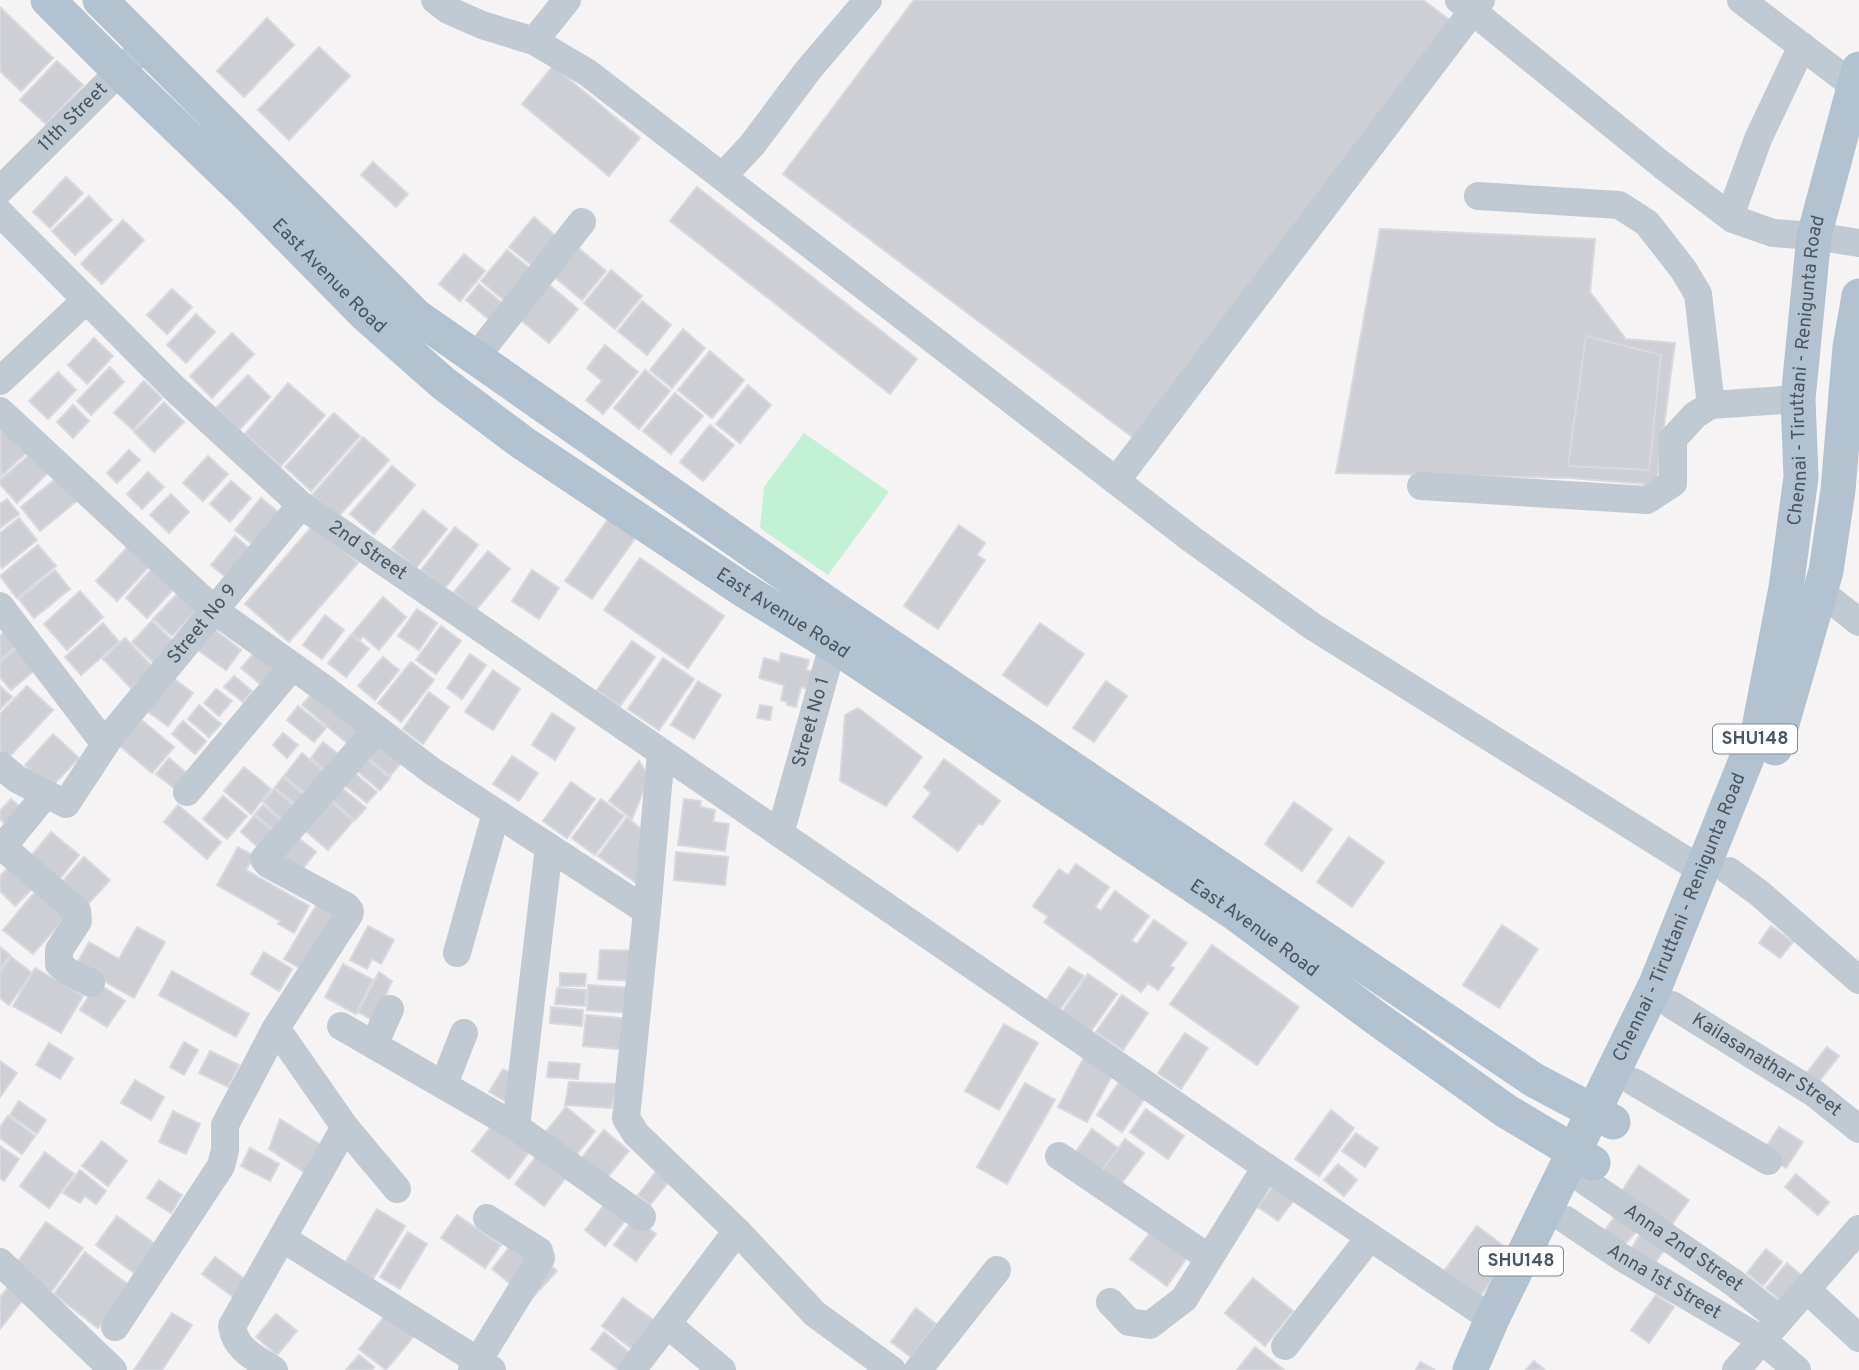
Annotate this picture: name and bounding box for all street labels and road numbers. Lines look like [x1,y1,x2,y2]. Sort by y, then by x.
street label: 11th Street [33,78,113,157]
street label: Chennai - Tiruttani - Renigunta Road [1783,213,1831,527]
street label: East Avenue Road [266,214,391,339]
street label: 2nd Street [323,515,411,586]
street label: East Avenue Road [711,563,854,664]
street label: Street No 9 [162,579,243,669]
street label: Street No 1 [787,675,835,770]
road number: SHU148 [1713,724,1797,754]
street label: Chennai - Tiruttani - Renigunta Road [1608,770,1752,1066]
street label: East Avenue Road [1185,874,1323,983]
street label: Kailasanathar Street [1687,1008,1846,1122]
street label: Anna 2nd Street [1619,1199,1748,1297]
street label: Anna 1st Street [1602,1239,1725,1325]
road number: SHU148 [1479,1246,1563,1276]

